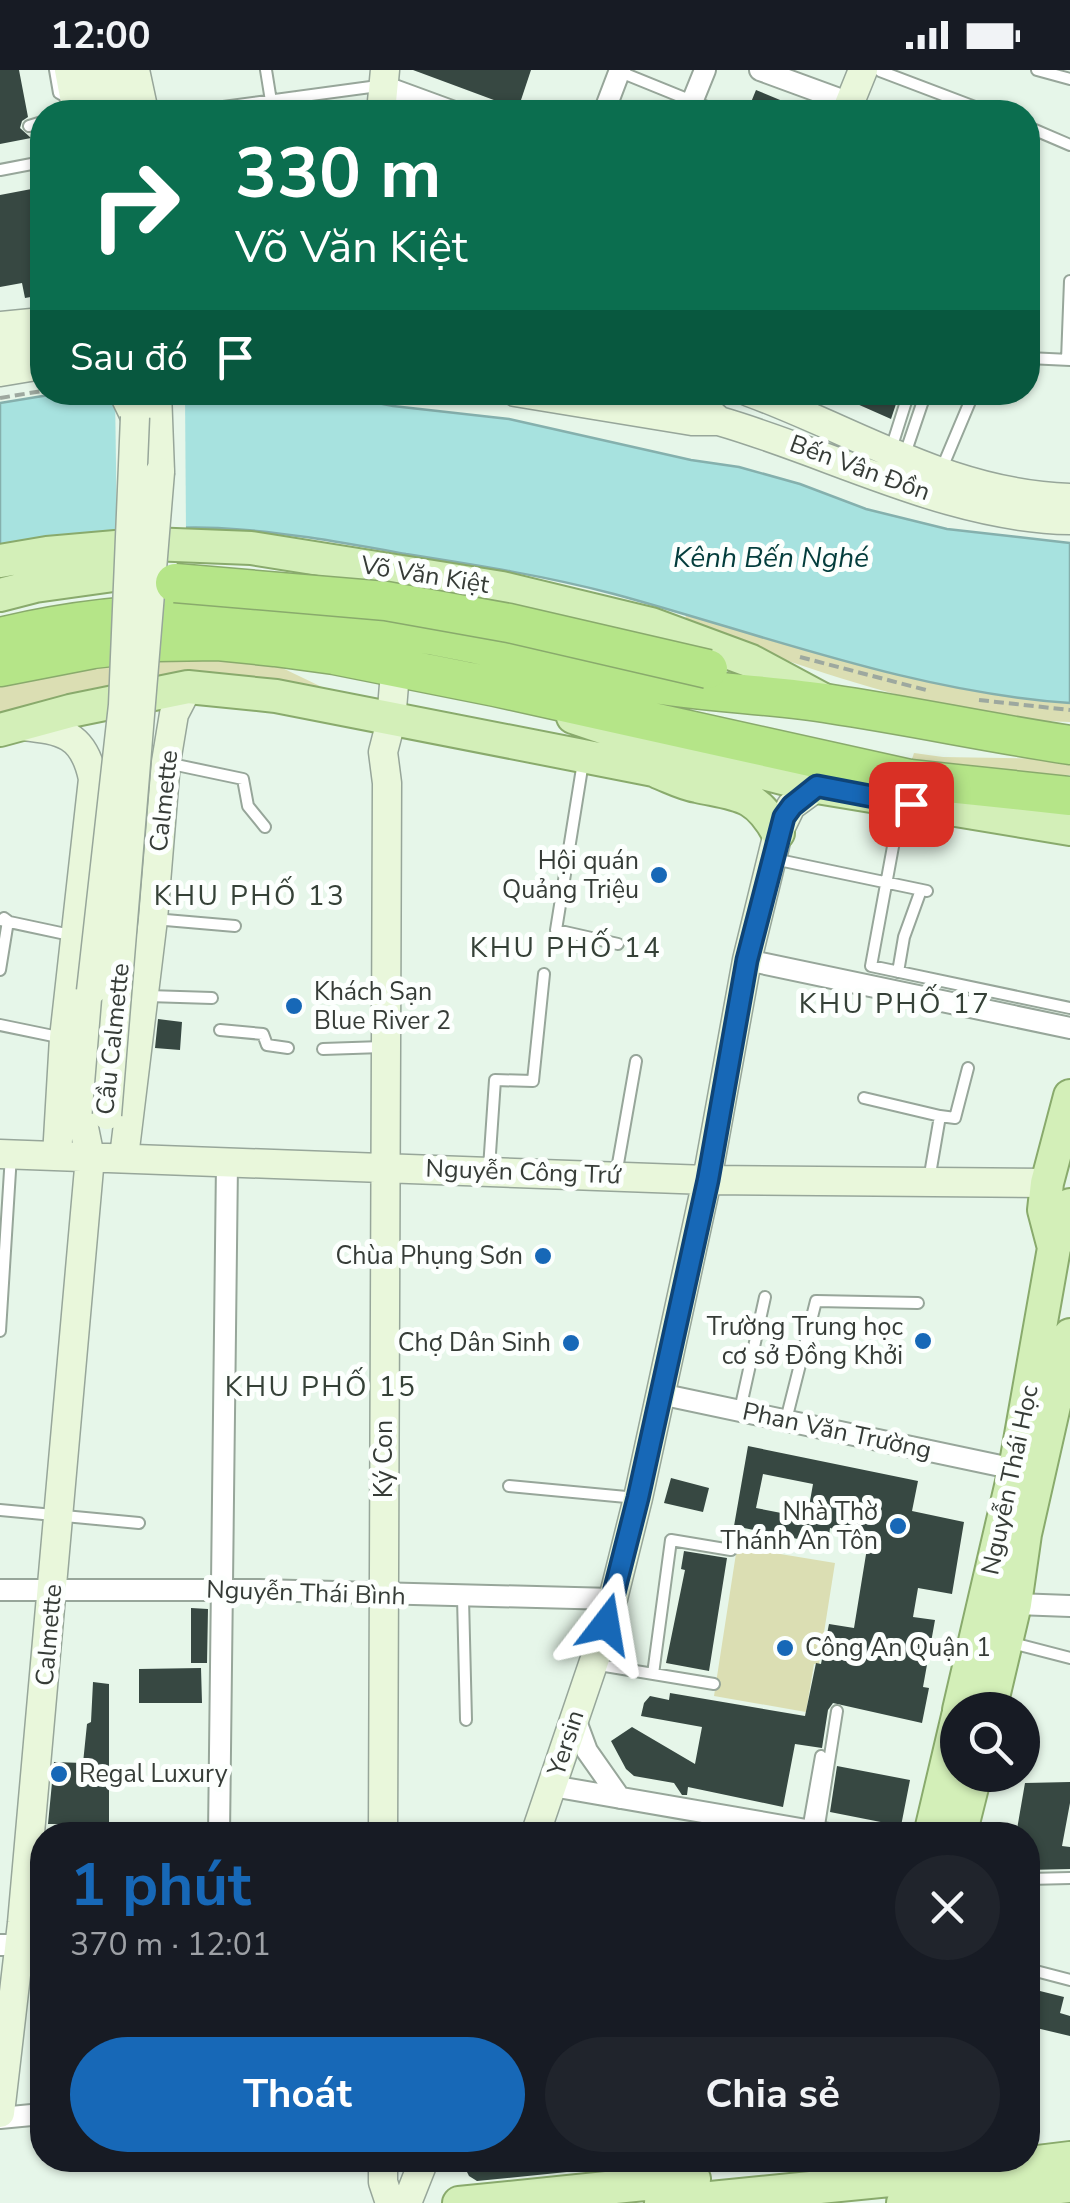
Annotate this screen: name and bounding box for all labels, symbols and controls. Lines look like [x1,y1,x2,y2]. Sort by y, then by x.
text: 12:00 [50,10,151,61]
text: 330 m [235,126,441,222]
icon: right [70,140,200,270]
text: Võ Văn Kiệt [235,217,468,278]
icon: arrive [208,330,263,385]
text: Sau đó [70,332,188,383]
street label: Bến Vân Đồn [785,427,935,509]
water label: Kênh Bến Nghé [673,539,869,577]
street label: Võ Văn Kiệt [358,548,492,602]
street label: Calmette [142,748,186,854]
pin [869,762,954,847]
icon: arrive [884,777,939,832]
place label: Hội quán Quảng Triệu [502,844,639,907]
marker: Hội quán Quảng Triệu [648,864,670,886]
district label: KHU PHỐ 13 [154,876,346,915]
district label: KHU PHỐ 14 [470,928,662,967]
street label: Cầu Calmette [88,962,138,1116]
place label: Khách Sạn Blue River 2 [314,975,451,1038]
district label: KHU PHỐ 17 [799,984,991,1023]
marker: Khách Sạn Blue River 2 [283,995,305,1017]
street label: Nguyễn Công Trứ [425,1152,623,1192]
place label: Chùa Phụng Sơn [335,1239,523,1273]
marker: Chùa Phụng Sơn [532,1245,554,1267]
place label: Trường Trung học cơ sở Đồng Khởi [707,1310,903,1373]
place label: Chợ Dân Sinh [398,1326,551,1360]
marker: Trường Trung học cơ sở Đồng Khởi [912,1330,934,1352]
marker: Chợ Dân Sinh [560,1332,582,1354]
district label: KHU PHỐ 15 [225,1367,417,1406]
street label: Nguyễn Thái Học [973,1382,1047,1578]
street label: Phan Văn Trường [739,1394,935,1468]
street label: Ký Con [367,1420,401,1498]
place label: Nhà Thờ Thánh An Tôn [721,1495,878,1558]
marker: Nhà Thờ Thánh An Tôn [887,1515,909,1537]
position arrow [554,1572,658,1676]
street label: Nguyễn Thái Bình [206,1573,406,1613]
street label: Calmette [28,1583,70,1687]
place label: Công An Quận 1 [805,1631,991,1665]
marker: Công An Quận 1 [774,1637,796,1659]
map controls [940,1692,1040,1792]
button: search [940,1692,1040,1792]
street label: Yersin [539,1706,593,1781]
place label: Regal Luxury [79,1757,228,1791]
marker: Regal Luxury [48,1763,70,1785]
text: 1 phút [70,1844,251,1926]
button: close [895,1855,1000,1960]
text: 370 m · 12:01 [70,1923,271,1966]
button: Thoát [70,2037,525,2152]
button: Chia sẻ [545,2037,1000,2152]

